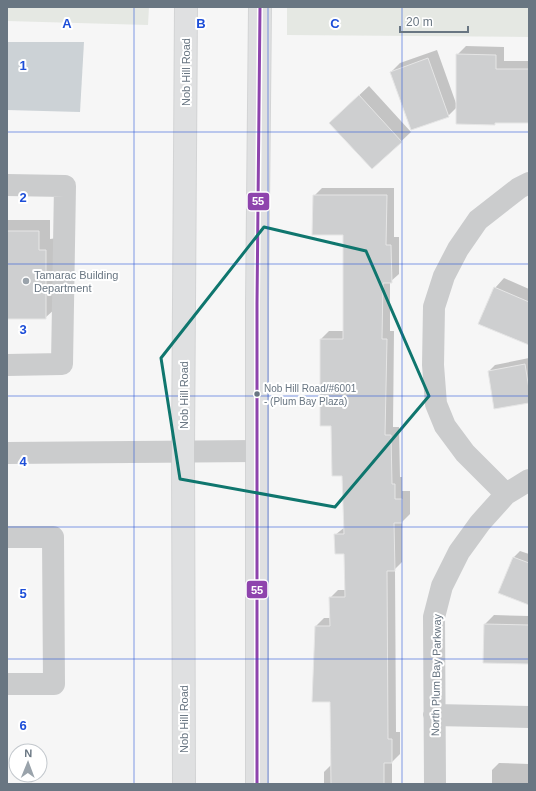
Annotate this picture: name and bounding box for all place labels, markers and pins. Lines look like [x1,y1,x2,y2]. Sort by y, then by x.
place label: Tamarac Building Department [34,269,118,294]
marker: Tamarac Building Department [21,276,31,286]
place label: Nob Hill Road/#6001 - (Plum Bay Plaza) [264,383,357,407]
marker: Nob Hill Road/#6001 - (Plum Bay Plaza) [252,389,262,399]

